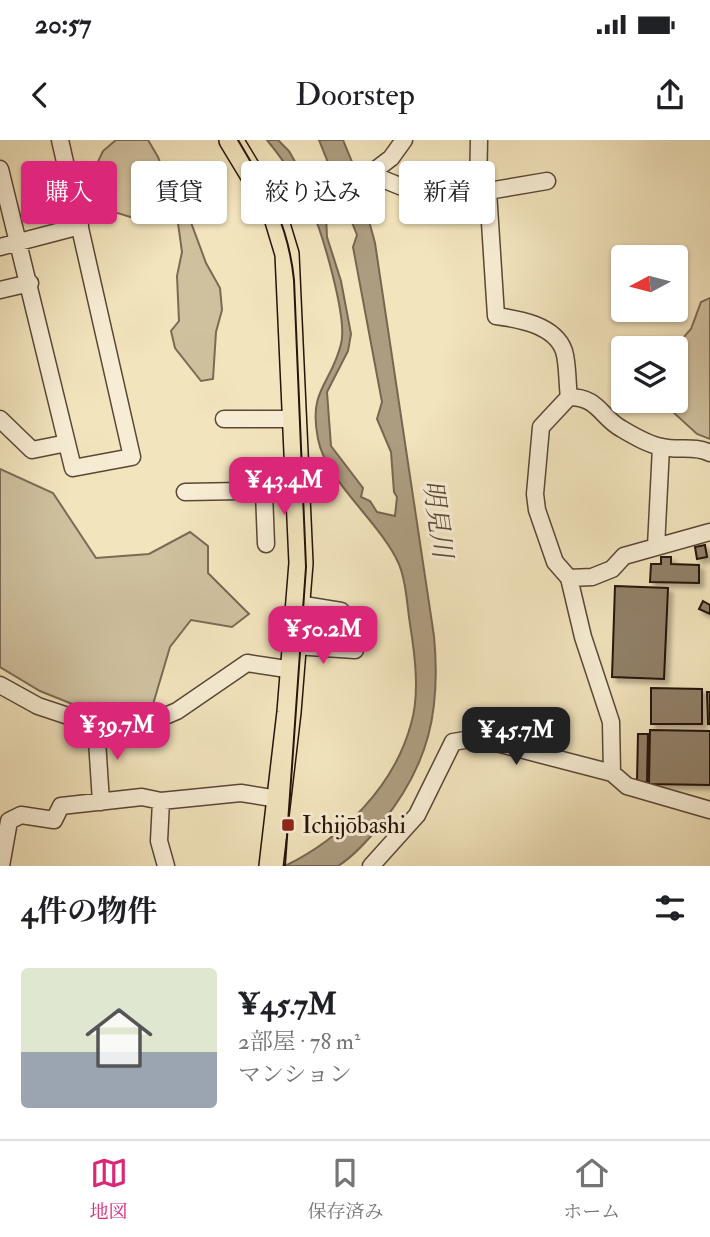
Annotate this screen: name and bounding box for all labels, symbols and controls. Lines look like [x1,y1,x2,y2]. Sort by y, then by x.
text: 20:57 [35,9,91,41]
text: Doorstep [295,75,415,115]
icon: back [21,76,59,114]
icon: share [651,76,689,114]
chip: 購入 [21,161,117,224]
chip: 賃貸 [131,161,227,224]
chip: 絞り込み [241,161,385,224]
chip: 新着 [399,161,495,224]
north arrow [611,245,688,322]
map controls [611,245,688,413]
button: layers [611,336,688,413]
pin: ¥43.4M [227,458,341,517]
text: ¥43.4M [245,465,323,494]
water label: 明見川 [416,478,459,563]
pin: ¥50.2M [266,606,380,666]
text: ¥50.2M [284,614,362,643]
pin: ¥39.7M [60,702,174,762]
pin: ¥45.7M [459,708,573,767]
text: ¥39.7M [80,710,154,739]
text: ¥45.7M [478,715,554,744]
place label: Ichijōbashi [302,810,406,841]
marker: Ichijōbashi [280,817,296,833]
icon: filters [651,889,689,927]
text: 4件の物件 [21,893,157,930]
text: ¥45.7M [238,986,337,1023]
icon: home [77,996,161,1080]
text: 2部屋 · 78 m² [238,1027,360,1056]
text: マンション [238,1060,352,1089]
tab: 地図 [90,1154,128,1224]
tab: 保存済み [307,1154,383,1224]
tab: ホーム [563,1154,620,1224]

